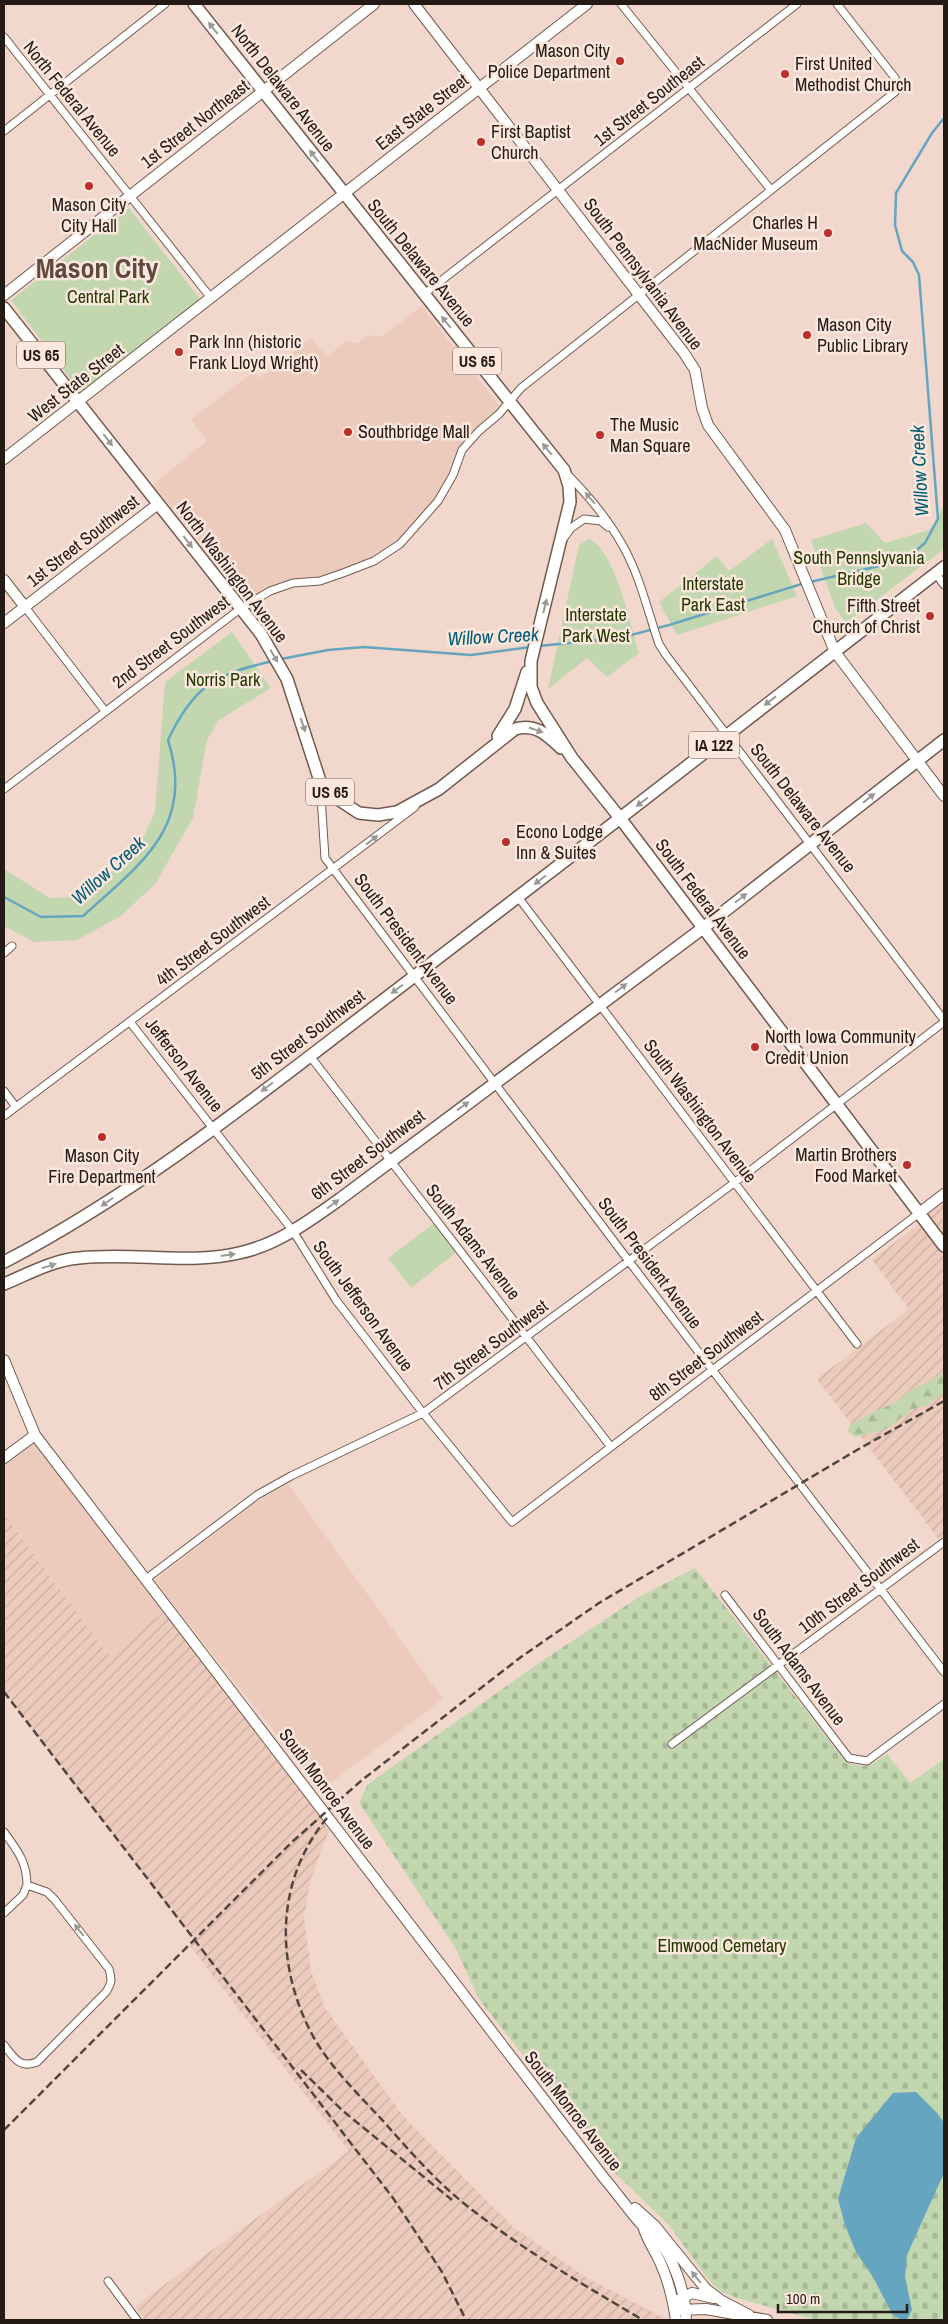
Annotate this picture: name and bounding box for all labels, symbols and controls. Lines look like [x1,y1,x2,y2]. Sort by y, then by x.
street label: North Delaware Avenue [226,19,341,157]
one-way arrow [208,21,218,35]
street label: North Federal Avenue [18,35,127,162]
place label: Mason City Police Department [488,38,611,84]
street label: 1st Street Southeast [588,50,709,152]
place label: First United Methodist Church [795,51,912,97]
marker: Mason City Police Department [614,55,626,67]
street label: East State Street [370,67,473,156]
marker: First United Methodist Church [779,68,791,80]
street label: 1st Street Northeast [135,73,254,174]
place label: First Baptist Church [491,119,571,165]
marker: First Baptist Church [475,136,487,148]
one-way arrow [308,150,319,163]
marker: Mason City City Hall [83,180,95,192]
place label: Mason City City Hall [52,192,127,238]
street label: South Delaware Avenue [362,193,481,332]
street label: South Pennsylvania Avenue [578,193,709,355]
place label: Charles H MacNider Museum [693,210,818,256]
marker: Charles H MacNider Museum [822,227,834,239]
district label: Mason City [36,249,158,287]
park label: Central Park [67,284,150,309]
place label: Mason City Public Library [817,312,909,358]
one-way arrow [441,315,451,328]
place label: Park Inn (historic Frank Lloyd Wright) [189,329,318,375]
marker: Mason City Public Library [801,329,813,341]
street label: West State Street [23,337,129,428]
road number: US 65 [17,342,65,368]
marker: Park Inn (historic Frank Lloyd Wright) [173,346,185,358]
road number: US 65 [453,348,501,374]
place label: The Music Man Square [610,412,690,458]
place label: Southbridge Mall [358,419,470,444]
water label: Willow Creek [904,423,934,517]
marker: Southbridge Mall [342,426,354,438]
marker: The Music Man Square [594,429,606,441]
one-way arrow [103,433,114,446]
one-way arrow [542,443,553,456]
street label: 1st Street Southwest [21,489,144,592]
one-way arrow [584,491,595,504]
street label: North Washington Avenue [171,496,294,648]
one-way arrow [183,535,194,548]
park label: South Pennslyvania Bridge [793,545,925,591]
park label: Interstate Park East [681,571,745,617]
street label: 2nd Street Southwest [107,589,235,694]
place label: Fifth Street Church of Christ [813,593,920,639]
one-way arrow [541,598,549,613]
park label: Interstate Park West [562,602,630,648]
marker: Fifth Street Church of Christ [924,610,936,622]
water label: Willow Creek [447,621,541,651]
one-way arrow [270,650,279,663]
park label: Norris Park [186,667,261,692]
one-way arrow [764,696,777,707]
one-way arrow [299,718,307,733]
one-way arrow [529,726,544,734]
road number: IA 122 [689,732,739,758]
street label: South Delaware Avenue [745,738,862,878]
road number: US 65 [306,779,354,806]
one-way arrow [862,793,875,804]
one-way arrow [636,796,649,807]
place label: Econo Lodge Inn & Suites [516,819,603,865]
water label: Willow Creek [65,829,152,910]
street label: South Federal Avenue [650,833,757,964]
one-way arrow [365,835,379,845]
marker: Econo Lodge Inn & Suites [500,836,512,848]
street label: South President Avenue [349,868,464,1010]
one-way arrow [533,875,547,885]
street label: 4th Street Southwest [150,889,275,992]
one-way arrow [735,893,748,904]
street label: 5th Street Southwest [245,983,370,1086]
one-way arrow [614,983,627,994]
one-way arrow [391,984,404,995]
street label: Jefferson Avenue [140,1012,229,1117]
place label: North Iowa Community Credit Union [765,1024,917,1070]
street label: South Washington Avenue [638,1034,763,1188]
marker: North Iowa Community Credit Union [749,1041,761,1053]
one-way arrow [261,1082,274,1093]
one-way arrow [456,1101,469,1111]
street label: 6th Street Southwest [305,1103,430,1206]
marker: Mason City Fire Department [96,1131,108,1143]
place label: Martin Brothers Food Market [795,1142,897,1188]
place label: Mason City Fire Department [48,1143,156,1189]
marker: Martin Brothers Food Market [901,1159,913,1171]
street label: South Adams Avenue [420,1178,527,1305]
street label: South President Avenue [593,1192,708,1334]
one-way arrow [100,1197,114,1207]
one-way arrow [326,1199,340,1209]
street label: South Jefferson Avenue [307,1235,419,1376]
one-way arrow [220,1251,236,1259]
one-way arrow [42,1262,57,1270]
street label: 7th Street Southwest [428,1293,553,1396]
street label: 8th Street Southwest [643,1304,768,1407]
street label: 10th Street Southwest [793,1532,924,1639]
street label: South Adams Avenue [747,1603,852,1730]
street label: South Monroe Avenue [274,1723,381,1854]
one-way arrow [74,1923,84,1937]
park label: Elmwood Cemetary [658,1933,787,1958]
street label: South Monroe Avenue [519,2046,628,2176]
one-way arrow [691,2271,702,2284]
scale bar [778,2282,907,2314]
text: 100 m [786,2288,820,2309]

